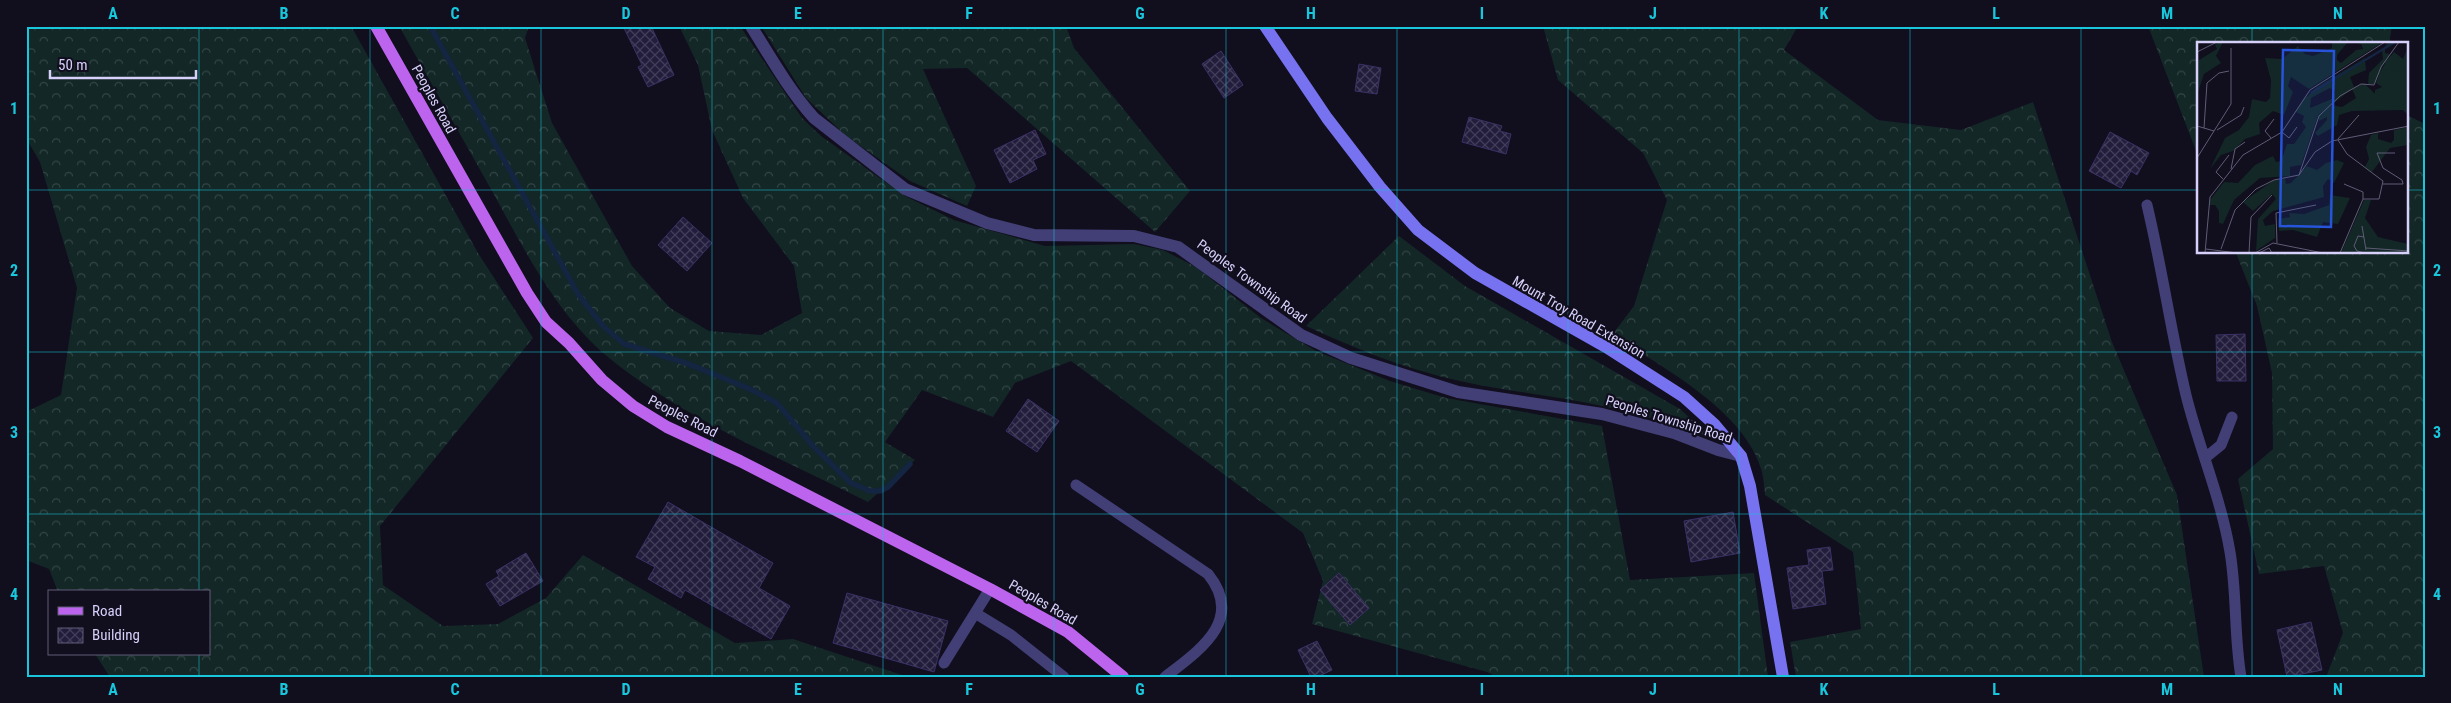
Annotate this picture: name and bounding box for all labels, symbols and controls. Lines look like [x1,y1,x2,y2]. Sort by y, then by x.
text: A [108,4,118,23]
text: B [280,4,289,23]
text: C [450,4,460,23]
text: D [621,4,631,23]
text: E [794,4,802,23]
text: F [965,4,973,23]
text: G [1135,4,1145,23]
text: H [1306,4,1316,23]
text: I [1480,4,1484,23]
text: J [1649,4,1657,23]
text: K [1820,4,1829,23]
text: L [1992,4,2000,23]
text: M [2161,4,2173,23]
text: N [2333,4,2343,23]
inset map [2197,42,2408,254]
scale bar [50,48,196,80]
text: 50 m [58,56,88,74]
street label: Peoples Road [409,62,459,136]
text: 1 [10,99,18,118]
text: 1 [2433,99,2441,118]
street label: Peoples Township Road [1194,236,1310,326]
text: 2 [10,261,18,280]
text: 2 [2433,261,2441,280]
street label: Mount Troy Road Extension [1510,272,1648,362]
street label: Peoples Road [646,392,720,440]
street label: Peoples Township Road [1604,392,1734,446]
text: 3 [10,423,18,442]
text: 3 [2433,423,2441,442]
street label: Peoples Road [1006,576,1080,628]
text: 4 [10,585,18,604]
text: 4 [2433,585,2441,604]
legend [48,590,210,656]
text: Road [92,602,122,620]
text: Building [92,626,140,644]
text: A [108,680,118,699]
text: B [280,680,289,699]
text: C [450,680,460,699]
text: D [621,680,631,699]
text: E [794,680,802,699]
text: F [965,680,973,699]
text: G [1135,680,1145,699]
text: H [1306,680,1316,699]
text: I [1480,680,1484,699]
text: J [1649,680,1657,699]
text: K [1820,680,1829,699]
text: L [1992,680,2000,699]
text: M [2161,680,2173,699]
text: N [2333,680,2343,699]

